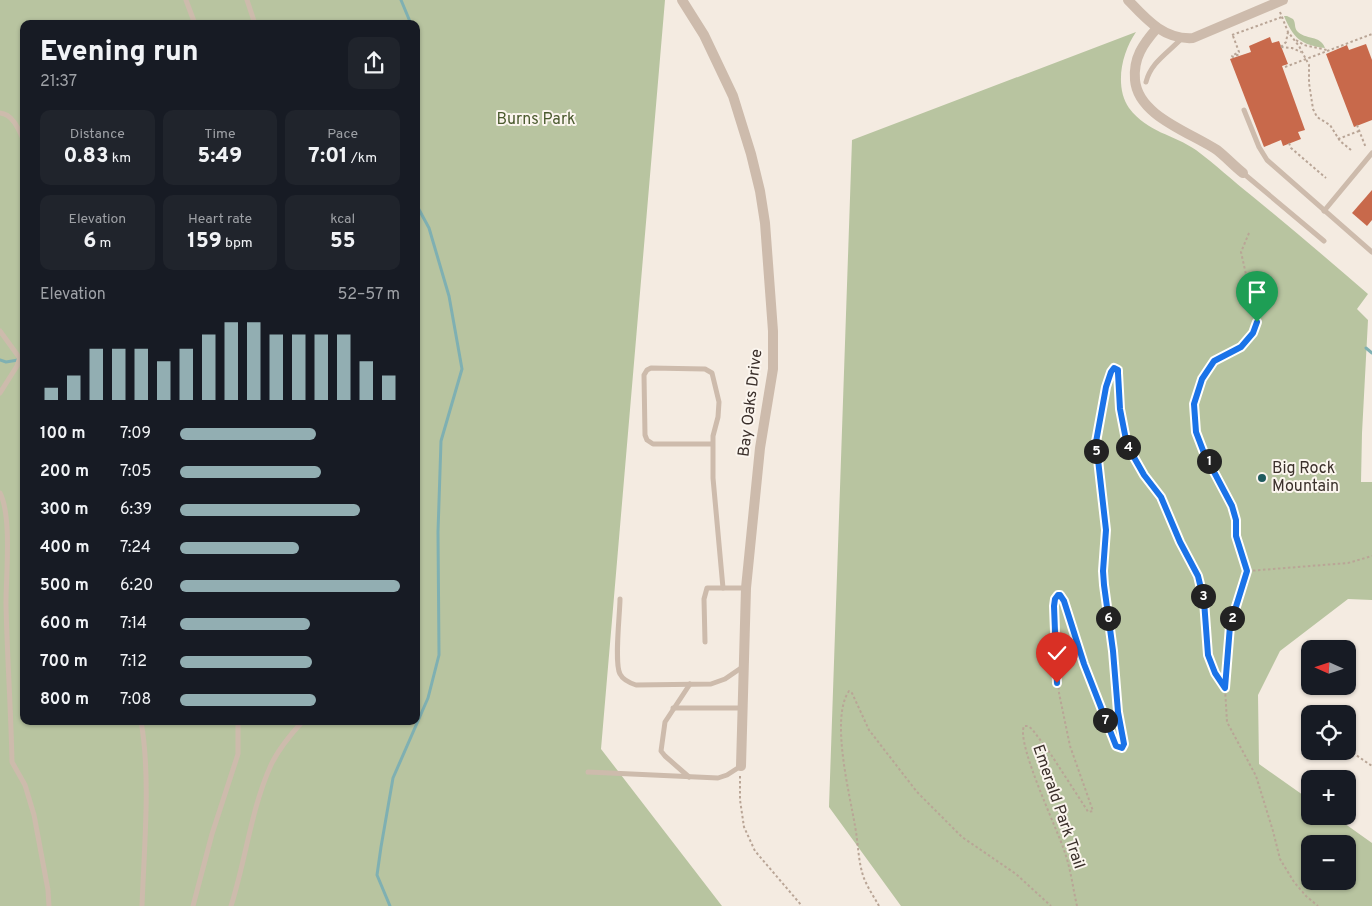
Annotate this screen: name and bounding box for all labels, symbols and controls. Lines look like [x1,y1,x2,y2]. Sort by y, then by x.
text: Evening run [40,35,199,71]
button: share [348,37,400,89]
text: 21:37 [40,72,77,92]
park label: Burns Park [496,110,576,130]
text: Distance [70,126,125,143]
text: Time [204,126,236,143]
text: Pace [327,126,358,143]
text: 0.83 [63,143,109,170]
text: 5:49 [198,143,242,170]
text: 7:01 [308,143,348,170]
text: km [109,150,131,167]
text: /km [348,150,377,167]
text: Elevation [69,211,126,228]
text: Heart rate [188,211,252,228]
text: kcal [330,211,355,228]
text: 6 [83,228,96,255]
text: 159 [187,228,222,255]
text: 55 [330,228,355,255]
text: m [96,235,111,252]
text: bpm [222,235,253,252]
pin [1236,271,1278,322]
icon: arrive [1243,278,1271,306]
text: Elevation [40,285,106,305]
text: 52–57 m [337,285,400,305]
street label: Bay Oaks Drive [734,348,768,458]
text: 100 m [40,424,86,444]
text: 7:09 [120,424,151,444]
pin: 4 [1116,434,1140,460]
pin: 5 [1084,438,1108,464]
text: 4 [1124,439,1133,456]
text: 5 [1092,443,1101,460]
pin: 1 [1196,448,1222,474]
text: 1 [1207,453,1212,470]
place label: Big Rock Mountain [1272,459,1339,497]
text: 200 m [40,462,89,482]
text: 7:05 [120,462,152,482]
marker: Big Rock Mountain [1256,472,1268,484]
text: 300 m [40,500,88,520]
text: 6:39 [120,500,152,520]
text: 400 m [40,538,89,558]
text: 7:24 [120,538,151,558]
text: 500 m [40,576,89,596]
text: 6:20 [120,576,153,596]
pin: 3 [1190,584,1216,608]
text: 3 [1199,588,1208,605]
pin: 6 [1096,606,1120,630]
pin: 2 [1220,606,1244,630]
text: 6 [1104,610,1113,627]
text: 2 [1228,610,1237,627]
text: 600 m [40,614,89,634]
text: 7:14 [120,614,147,634]
pin [1036,632,1078,683]
icon: check [1043,639,1071,667]
north arrow [1301,640,1356,695]
map controls [1301,640,1356,890]
text: 700 m [40,652,88,672]
text: 7:12 [120,652,147,672]
text: 800 m [40,690,89,710]
text: 7:08 [120,690,151,710]
button: locate [1301,705,1356,760]
pin: 7 [1092,708,1118,732]
text: 7 [1102,712,1109,729]
street label: Emerald Park Trail [1027,742,1089,872]
button: + [1301,770,1356,825]
button: − [1301,835,1356,890]

